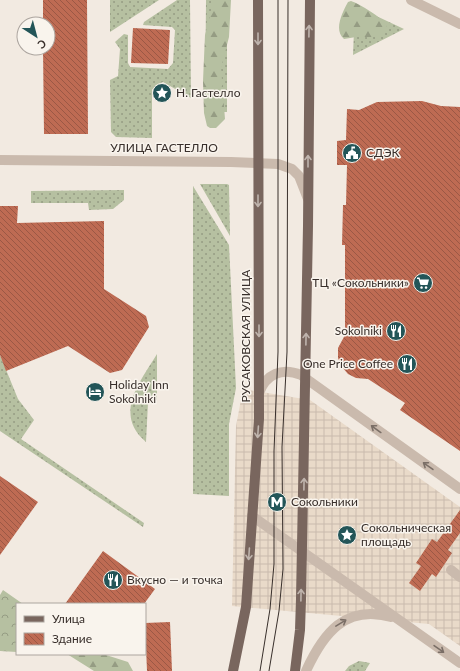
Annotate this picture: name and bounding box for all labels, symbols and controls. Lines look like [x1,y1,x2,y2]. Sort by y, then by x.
north arrow [16,16,56,56]
one-way arrow [306,25,313,38]
one-way arrow [254,32,262,45]
text: С [35,37,49,52]
place icon: Н. Гастелло [151,82,173,104]
place label: Н. Гастелло [176,85,241,100]
street label: УЛИЦА ГАСТЕЛЛО [110,140,218,155]
public building icon: СДЭК [341,142,363,164]
place label: СДЭК [366,145,400,160]
one-way arrow [304,155,312,168]
one-way arrow [254,194,262,207]
street label: РУСАКОВСКАЯ УЛИЦА [238,269,253,402]
supermarket icon: ТЦ «Сокольники» [412,272,434,294]
place label: ТЦ «Сокольники» [312,275,409,290]
restaurant icon: Sokolniki [385,320,407,342]
place label: Sokolniki [335,323,382,338]
one-way arrow [255,324,263,337]
one-way arrow [302,333,310,346]
restaurant icon: One Price Coffee [396,353,418,375]
place label: One Price Coffee [303,356,393,371]
place label: Holiday Inn Sokolniki [109,377,169,406]
hotel icon: Holiday Inn Sokolniki [84,381,106,403]
one-way arrow [255,425,262,438]
one-way arrow [371,425,382,433]
one-way arrow [423,462,434,470]
one-way arrow [300,478,307,491]
metro station icon: Сокольники [266,491,288,513]
place label: Сокольники [291,494,358,509]
place label: Сокольническая площадь [361,520,451,549]
place icon: Сокольническая площадь [336,524,358,546]
one-way arrow [246,547,253,560]
restaurant icon: Вкусно — и точка [102,569,124,591]
place label: Вкусно — и точка [127,572,223,587]
one-way arrow [298,589,305,602]
legend [16,603,146,655]
text: Улица [52,611,85,626]
one-way arrow [335,618,347,626]
text: Здание [52,631,92,646]
one-way arrow [434,645,445,653]

